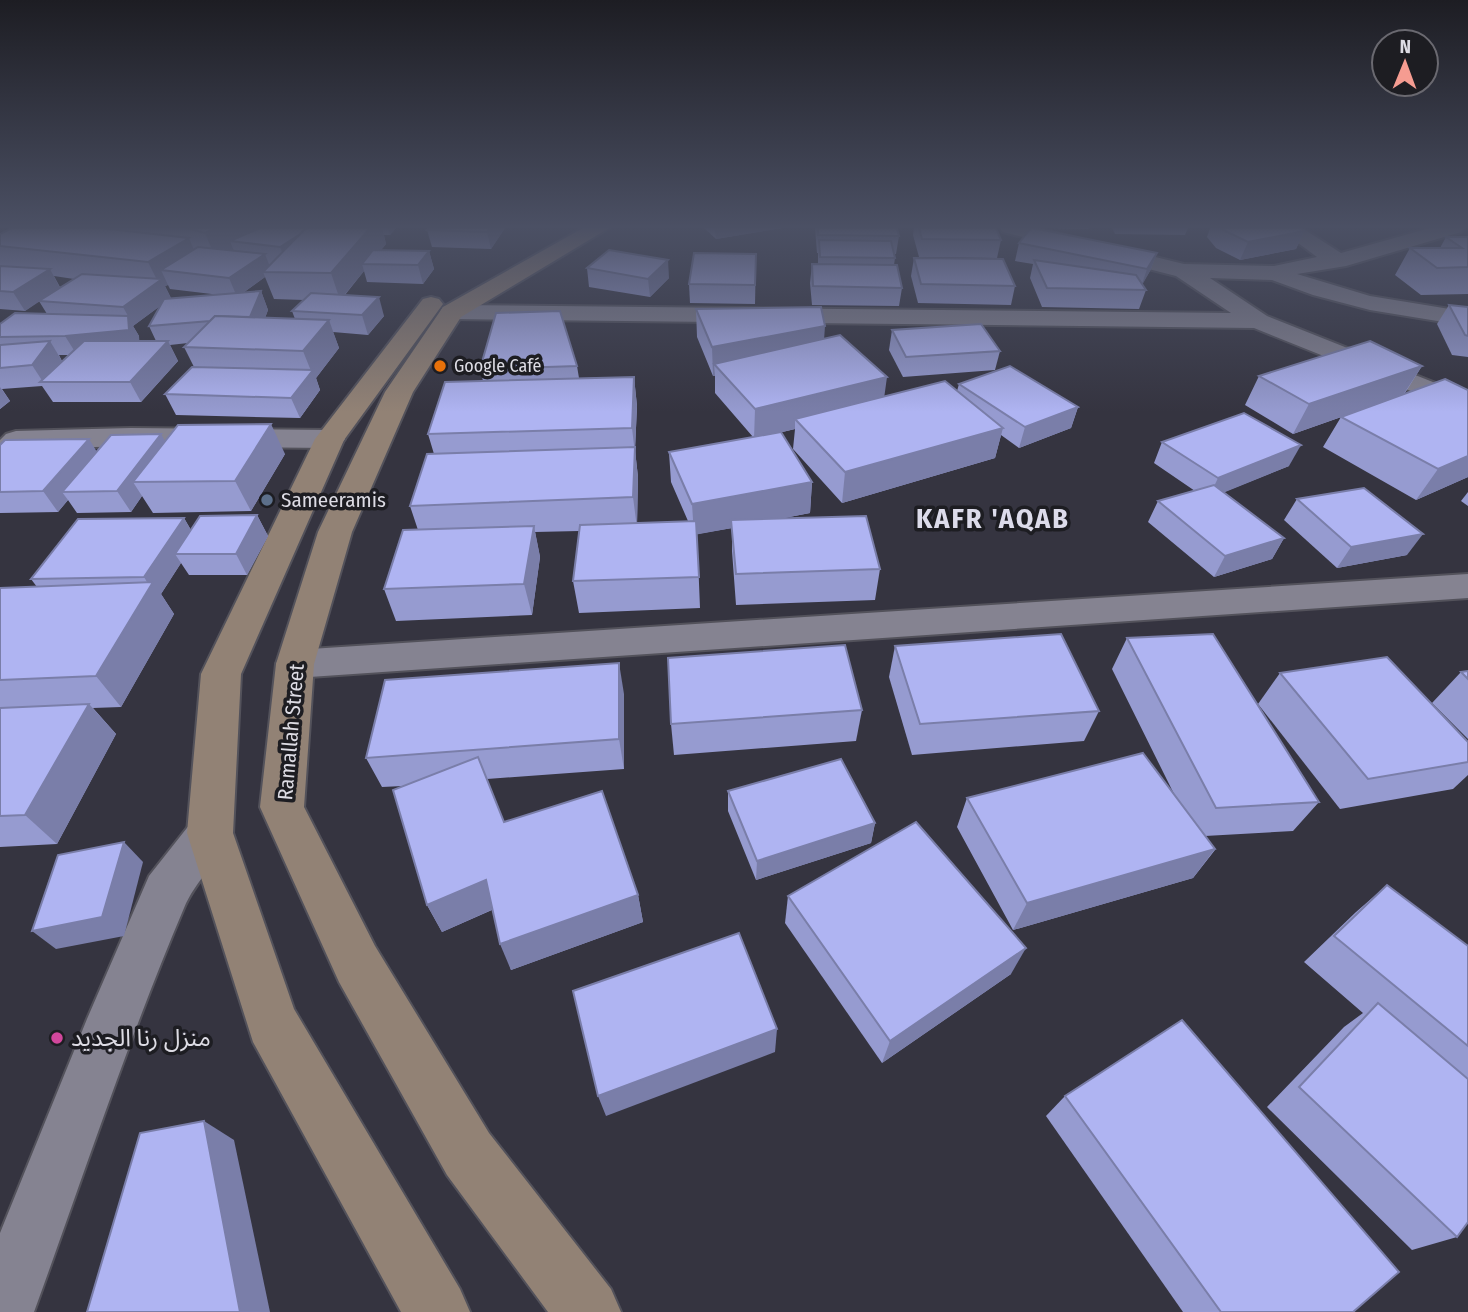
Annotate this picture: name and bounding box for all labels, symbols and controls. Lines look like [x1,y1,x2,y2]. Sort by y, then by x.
north arrow [1370,28,1440,98]
text: N [1399,35,1411,58]
place label: Google Café [454,355,542,377]
marker: Google Café [432,358,448,374]
place label: Sameeramis [281,487,386,513]
marker: Sameeramis [259,492,275,508]
district label: KAFR 'AQAB [916,502,1070,535]
street label: Ramallah Street [272,663,310,801]
place label: منزل رنا الجديد [71,1024,211,1052]
marker: منزل رنا الجديد [49,1030,65,1046]

